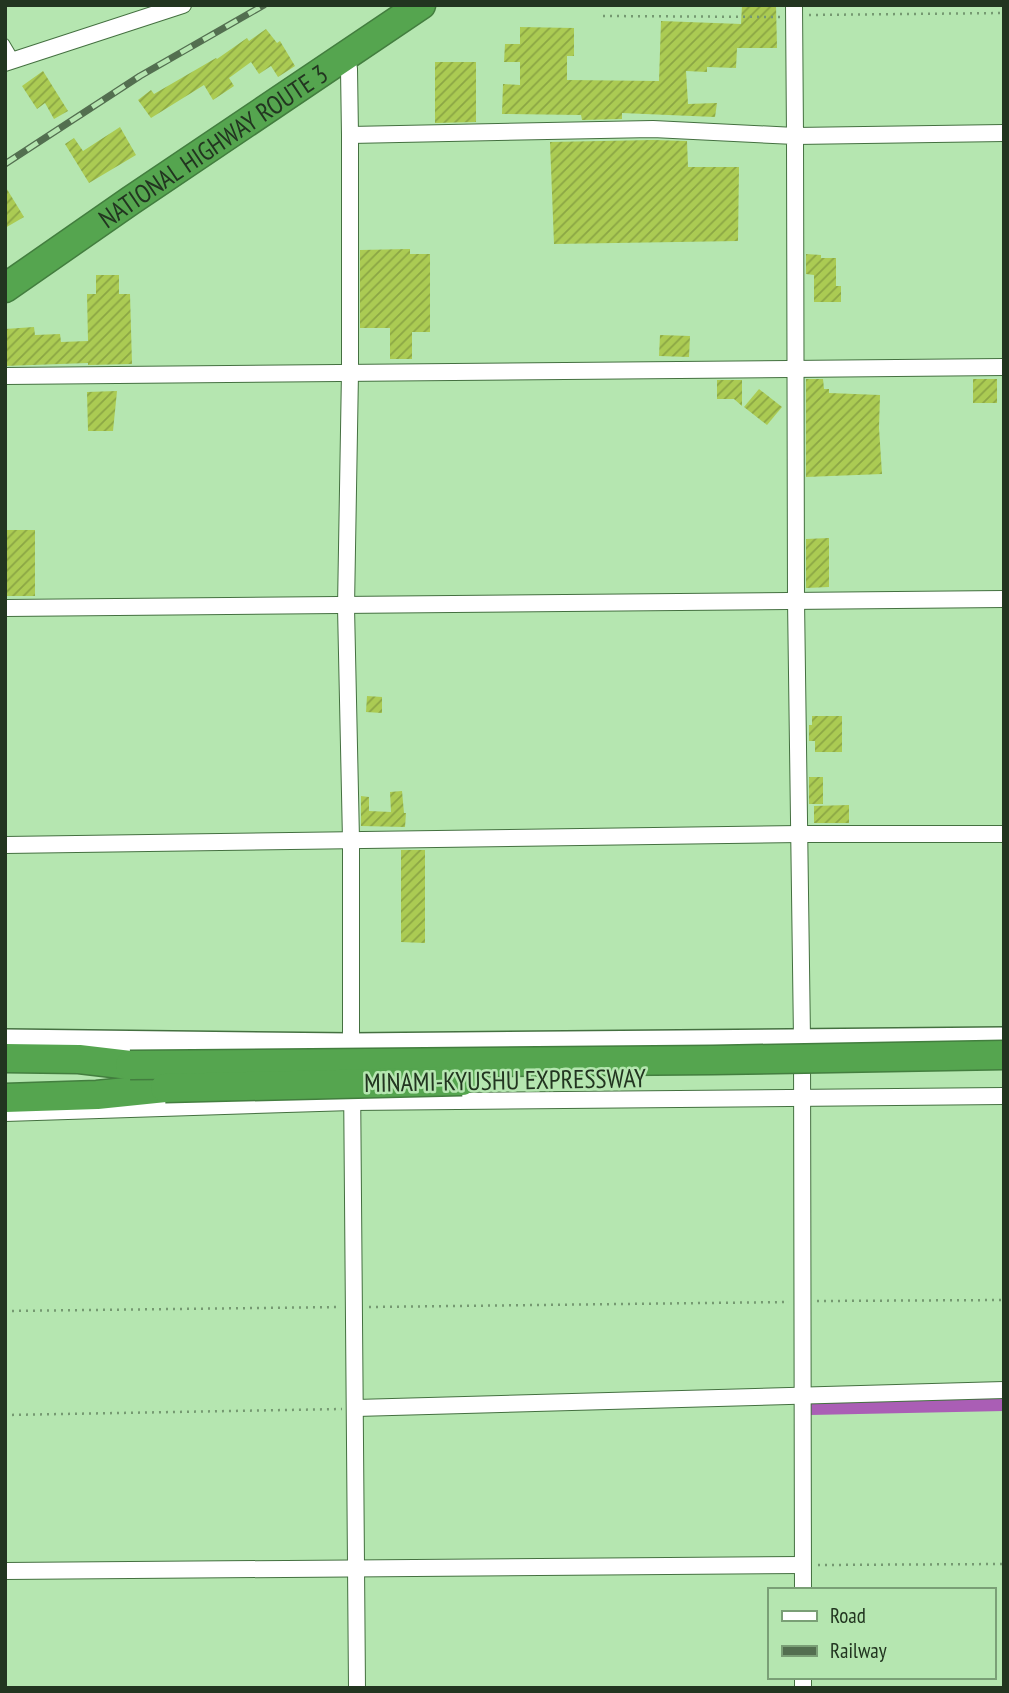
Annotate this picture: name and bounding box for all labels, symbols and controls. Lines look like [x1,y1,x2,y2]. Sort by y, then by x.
street label: NATIONAL HIGHWAY ROUTE 3 [92,56,334,235]
street label: MINAMI-KYUSHU EXPRESSWAY [364,1061,646,1099]
legend [768,1588,995,1679]
text: Road [830,1602,866,1629]
text: Railway [830,1637,887,1664]

